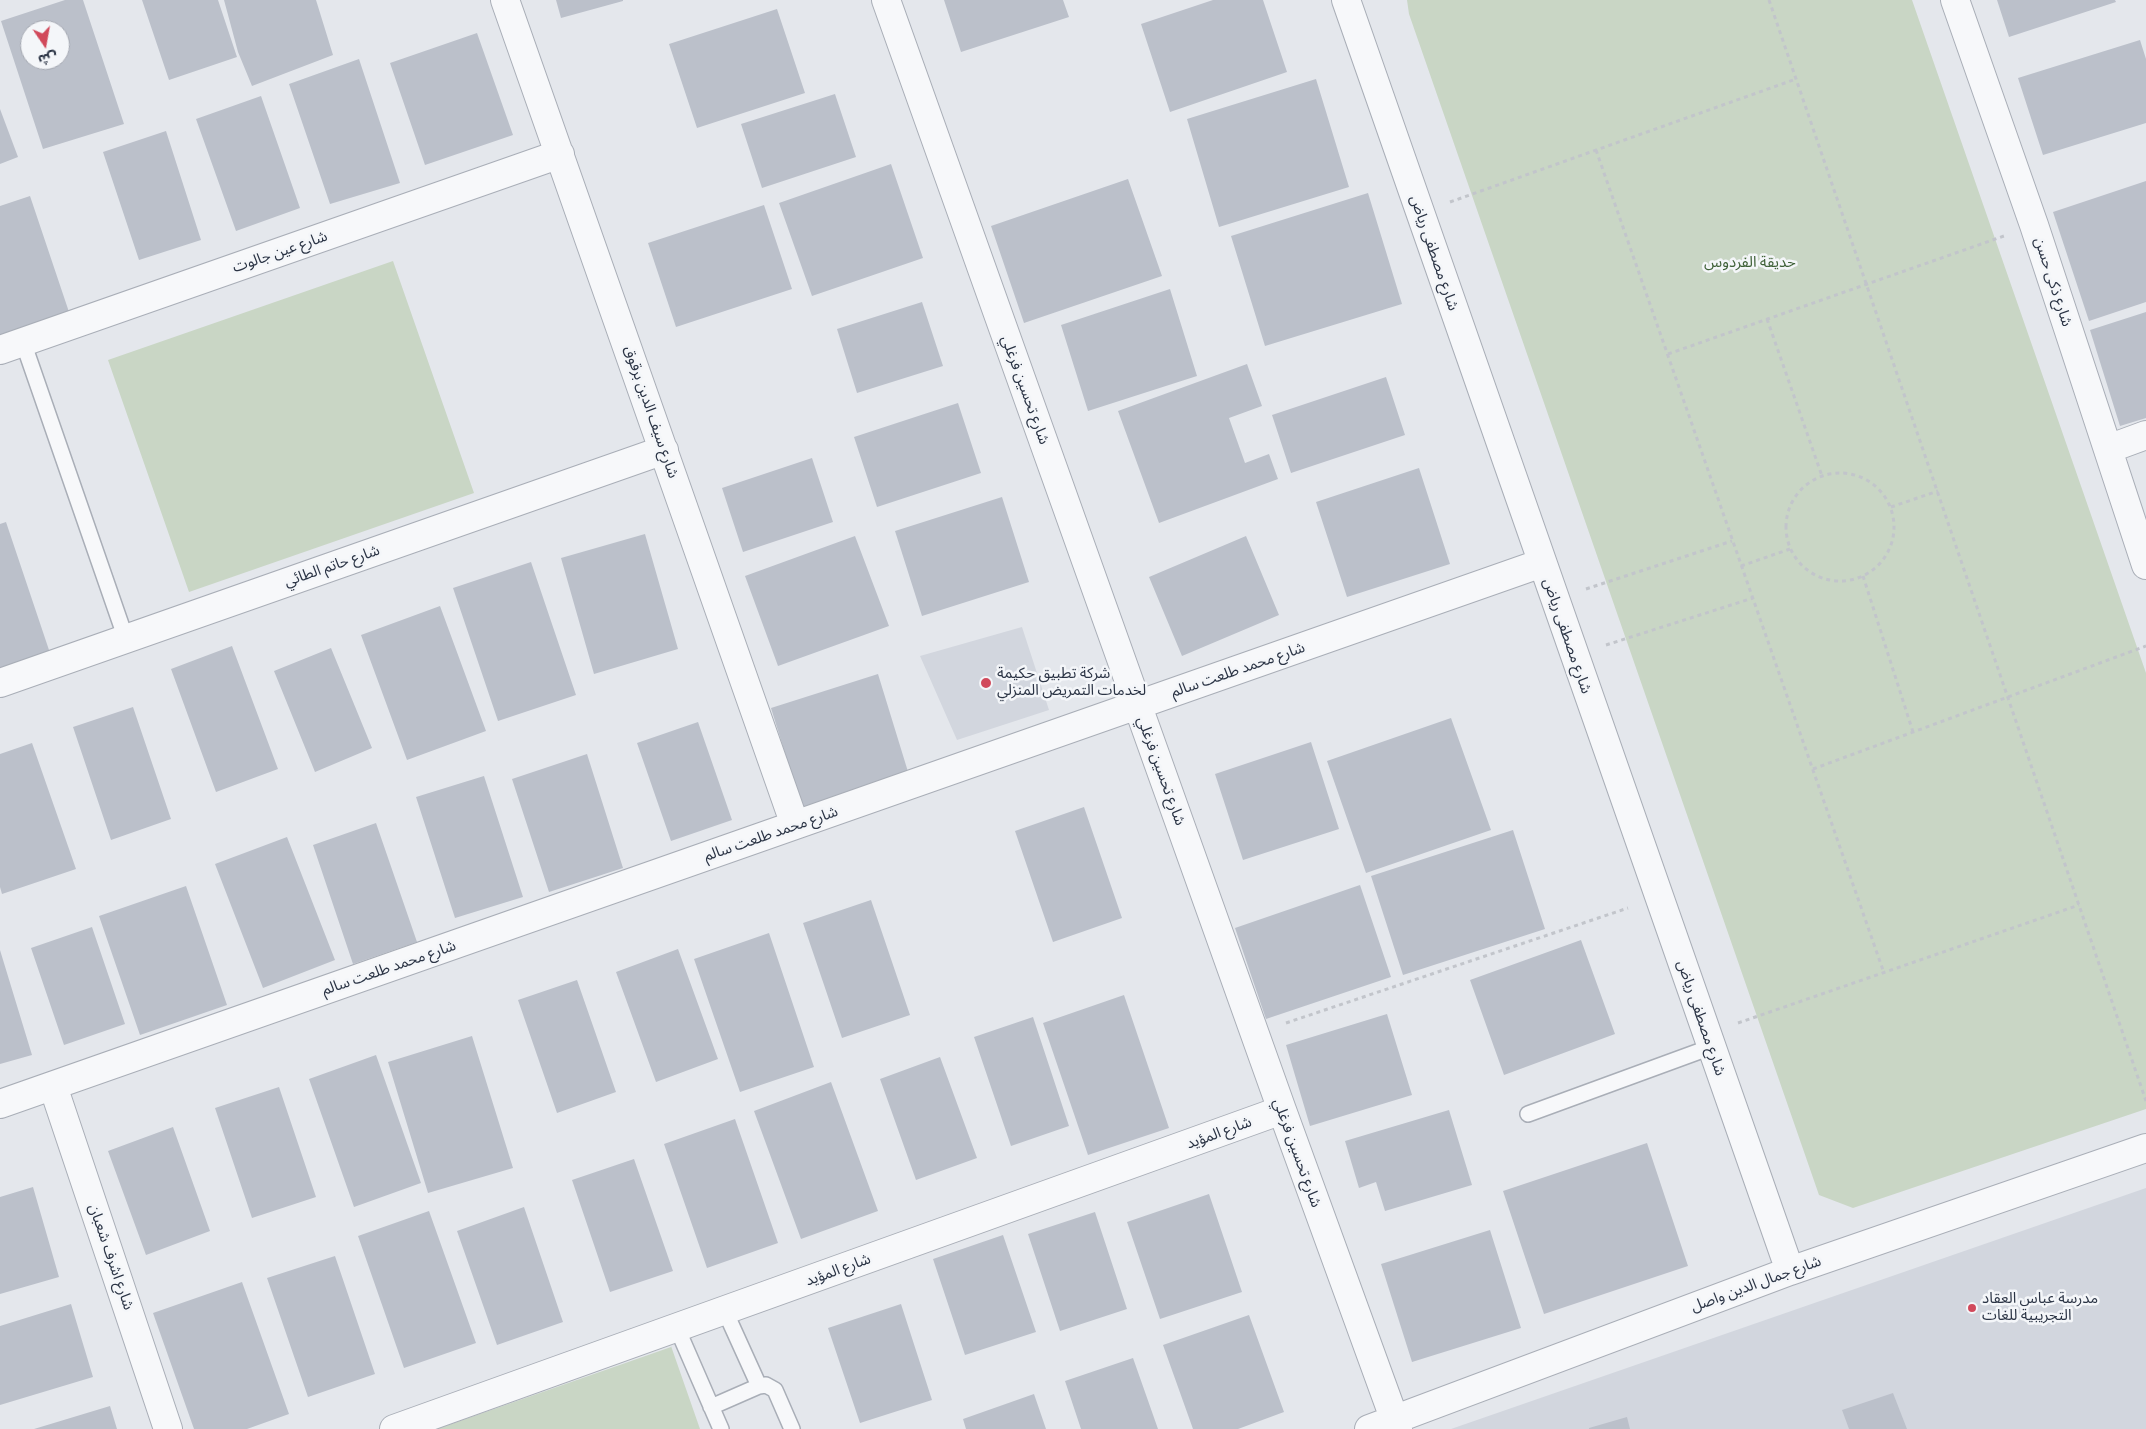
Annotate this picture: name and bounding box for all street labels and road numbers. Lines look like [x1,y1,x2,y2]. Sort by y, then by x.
street label: شارع مصطفى رياض [1406,193,1462,313]
street label: شارع عين جالوت [230,227,330,277]
street label: شارع ذكى حسن [2030,235,2076,329]
street label: شارع تحسين فرغلي [997,333,1053,447]
street label: شارع سيف الدين برقوق [620,343,682,481]
street label: شارع حاتم الطائي [282,541,382,591]
street label: شارع مصطفى رياض [1539,576,1595,696]
street label: شارع محمد طلعت سالم [1169,639,1307,701]
street label: شارع تحسين فرغلي [1133,714,1189,828]
street label: شارع محمد طلعت سالم [702,803,840,865]
street label: شارع محمد طلعت سالم [320,937,458,999]
street label: شارع مصطفى رياض [1673,958,1729,1078]
street label: شارع تحسين فرغلي [1269,1096,1325,1210]
street label: شارع المؤيد [1184,1113,1254,1153]
street label: شارع اشرف شعبان [84,1202,138,1312]
street label: شارع المؤيد [803,1250,873,1290]
street label: شارع جمال الدين واصل [1688,1252,1824,1316]

